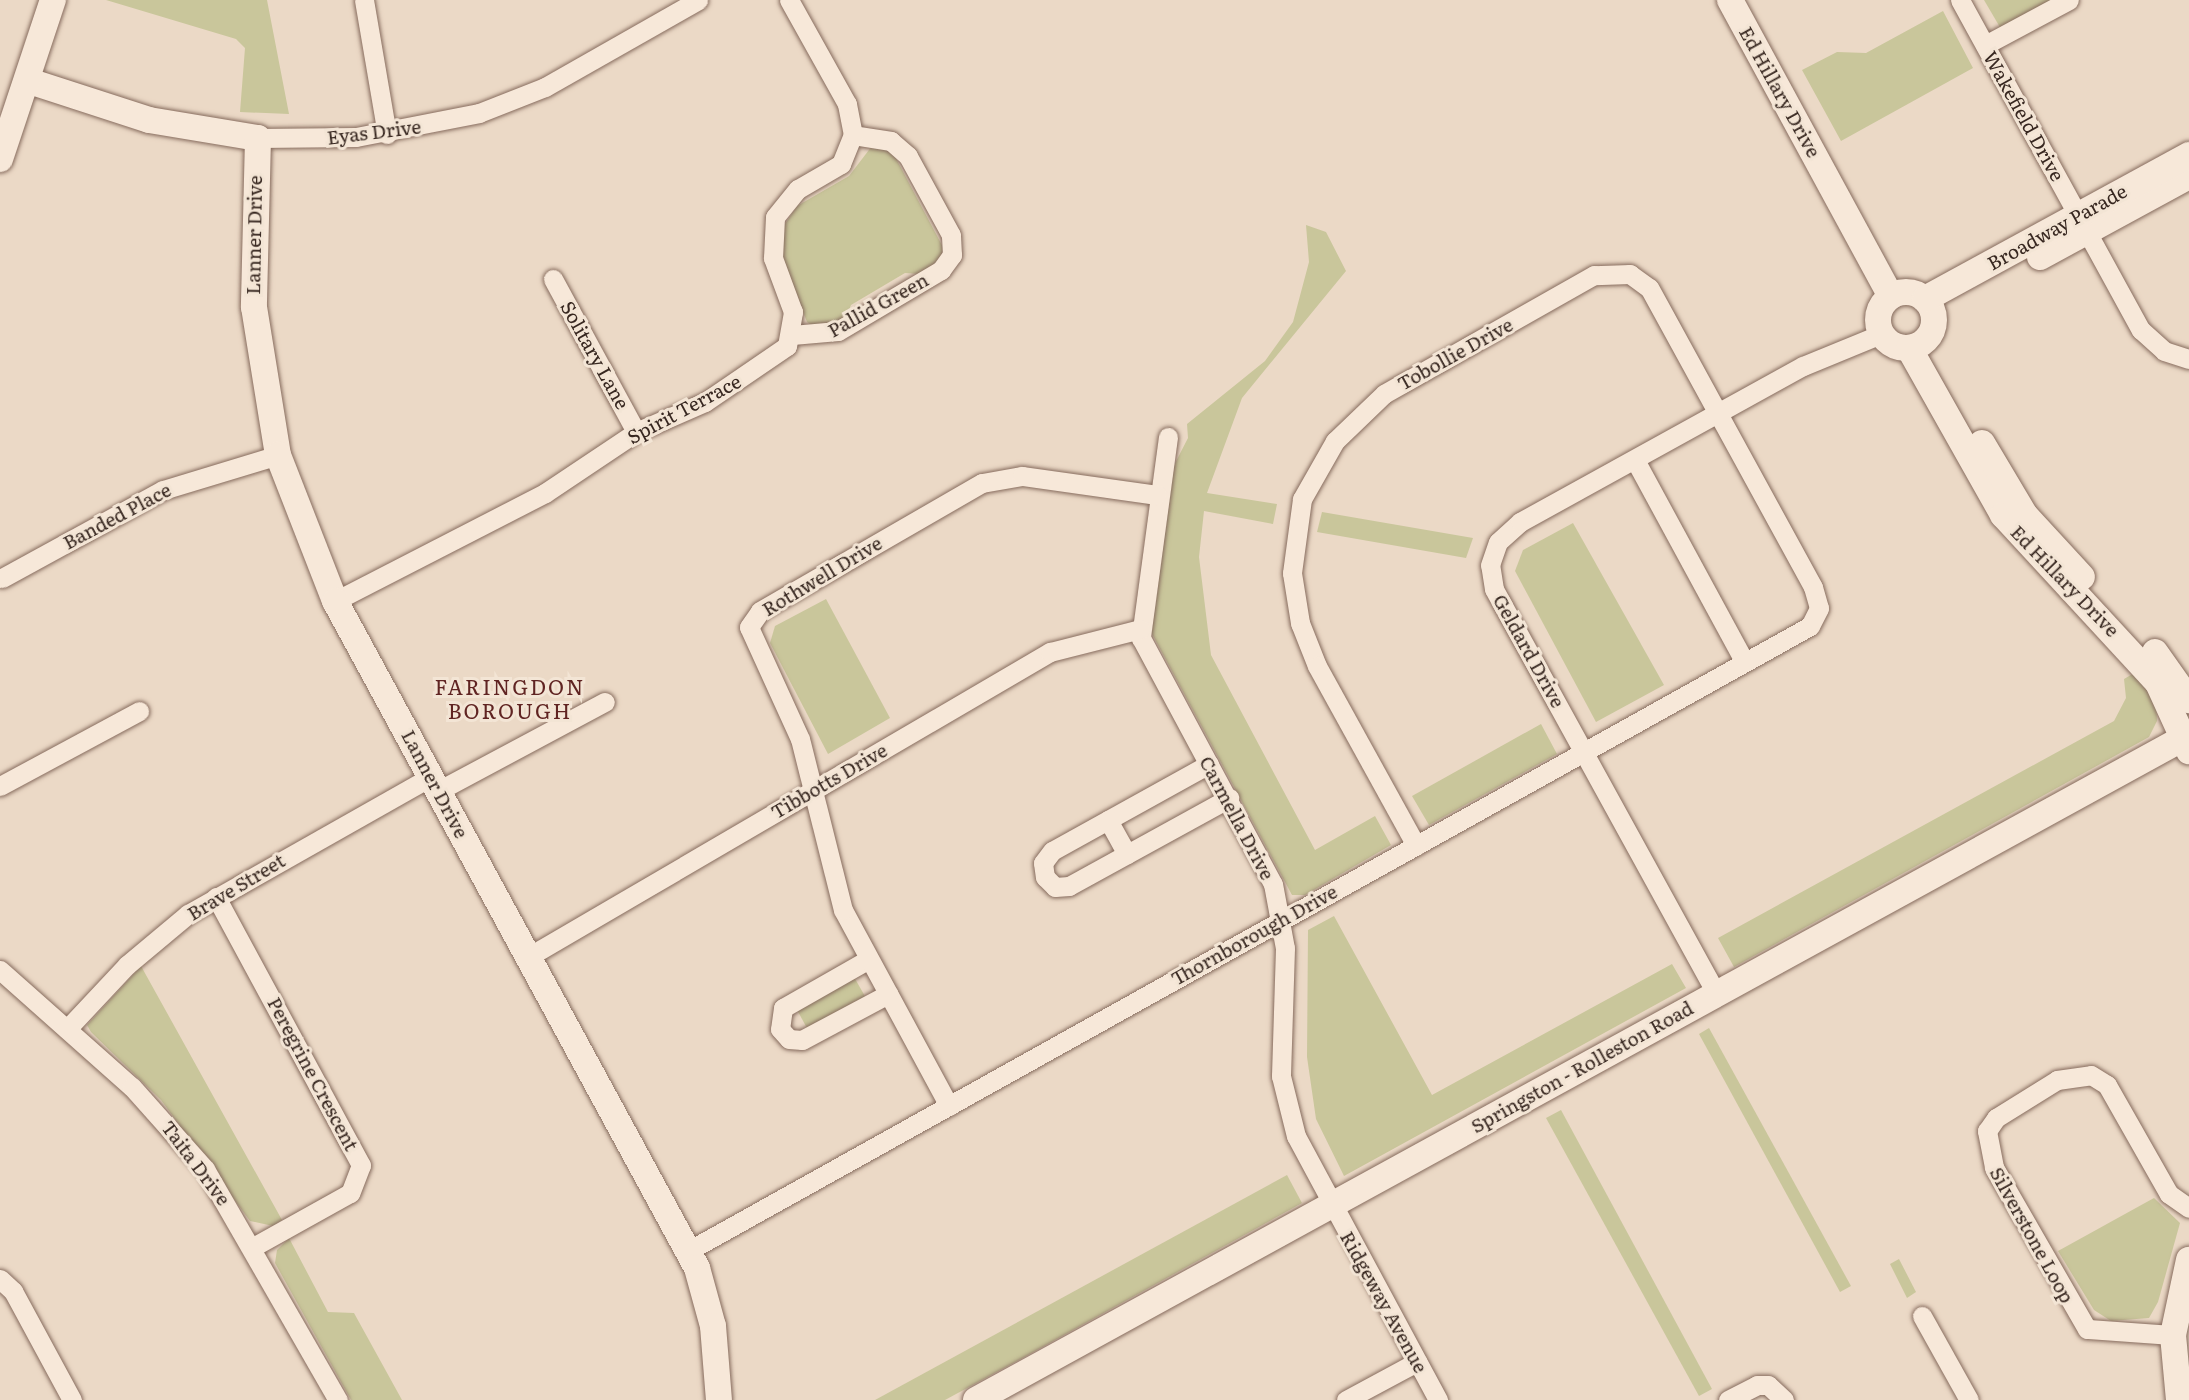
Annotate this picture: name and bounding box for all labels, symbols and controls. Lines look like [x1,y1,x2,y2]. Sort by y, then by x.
street label: Ed Hillary Drive [1735,23,1825,161]
street label: Wakefield Drive [1979,47,2069,185]
street label: Eyas Drive [326,115,422,149]
street label: Lanner Drive [242,175,266,295]
street label: Broadway Parade [1983,179,2131,275]
street label: Pallid Green [824,268,932,342]
street label: Solitary Lane [556,297,634,413]
street label: Tobollie Drive [1393,313,1517,395]
street label: Spirit Terrace [623,370,745,448]
street label: Banded Place [59,478,175,554]
street label: Ed Hillary Drive [2006,520,2124,642]
street label: Rothwell Drive [758,531,886,621]
street label: Geldard Drive [1489,590,1569,712]
district label: FARINGDON BOROUGH [436,673,584,723]
street label: Lanner Drive [397,726,473,842]
street label: Tibbotts Drive [767,739,891,823]
street label: Carmella Drive [1195,752,1279,884]
street label: Brave Street [183,849,289,925]
street label: Thornborough Drive [1167,880,1341,990]
street label: Peregrine Crescent [263,993,363,1155]
street label: Springston - Rolleston Road [1467,996,1697,1138]
street label: Taita Drive [157,1116,235,1210]
street label: Silverstone Loop [1985,1163,2079,1307]
street label: Ridgeway Avenue [1336,1227,1432,1377]

